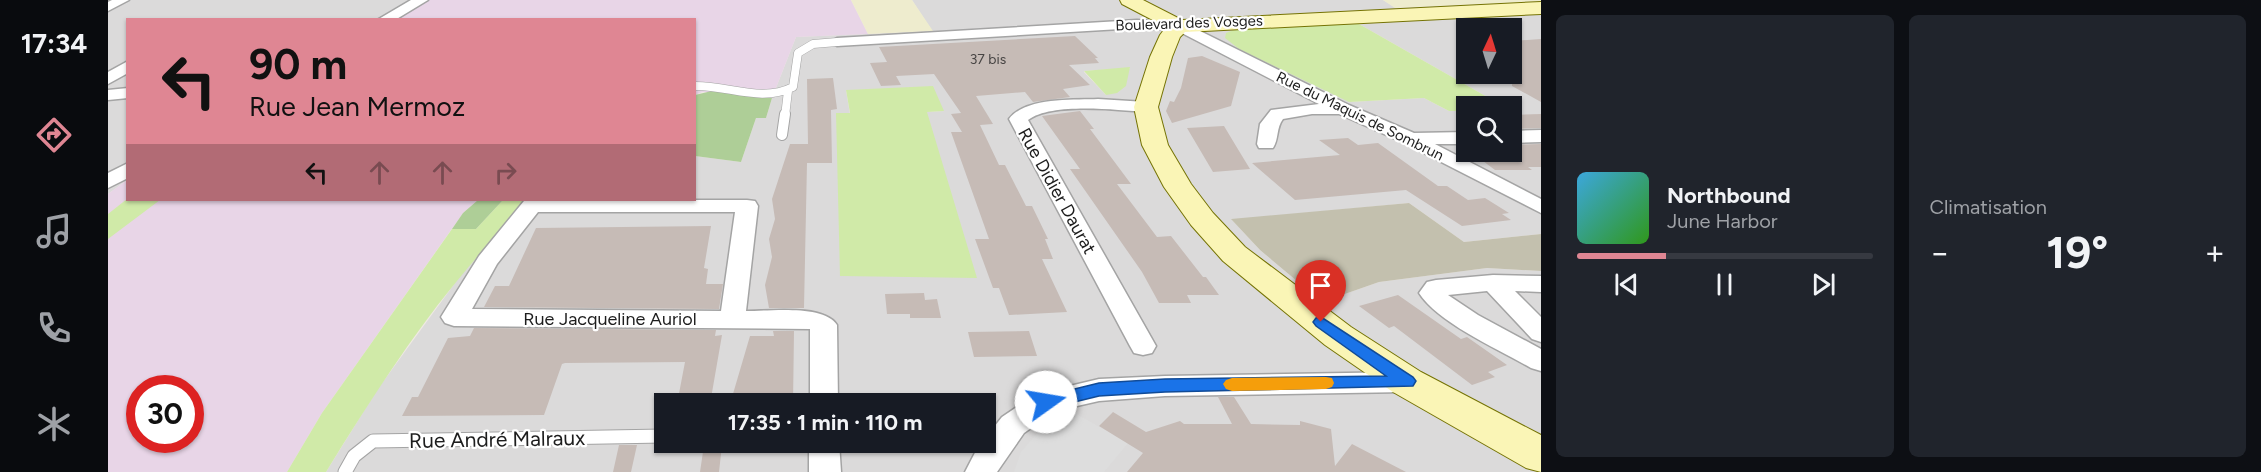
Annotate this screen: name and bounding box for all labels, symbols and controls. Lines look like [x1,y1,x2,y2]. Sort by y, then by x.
street label: Boulevard des Vosges [1115,11,1263,35]
north arrow [1456,18,1522,84]
map controls [1456,18,1522,162]
text: 17:34 [21,27,87,60]
text: 90 m [249,39,347,90]
icon: left [150,42,228,120]
house number: 37 bis [970,51,1006,68]
street label: Rue du Maquis de Sombrun [1273,68,1447,164]
text: Rue Jean Mermoz [249,90,465,123]
button: search [1456,96,1522,162]
icon: directions [33,114,75,156]
street label: Rue Didier Daurat [1013,124,1101,258]
icon: left [300,156,333,189]
icon: ahead [363,156,396,189]
icon: ahead [426,156,459,189]
icon: right [489,156,522,189]
text: Northbound [1667,182,1791,209]
text: Climatisation [1930,195,2047,219]
text: June Harbor [1667,209,1778,233]
icon: music [33,210,75,252]
text: 19° [2046,225,2108,279]
text: − [1930,233,1950,272]
text: + [2204,233,2225,272]
pin [1295,260,1346,322]
icon: previous [1610,268,1643,301]
icon: pause [1708,268,1741,301]
icon: next [1807,268,1840,301]
icon: arrive [1304,269,1337,302]
icon: phone [33,307,75,349]
street label: Rue Jacqueline Auriol [523,308,697,330]
position arrow [1014,370,1078,434]
speed limit sign: 30 [126,375,204,453]
icon: climate [33,403,75,445]
text: 17:35 · 1 min · 110 m [728,409,922,436]
street label: Rue André Malraux [409,425,585,453]

